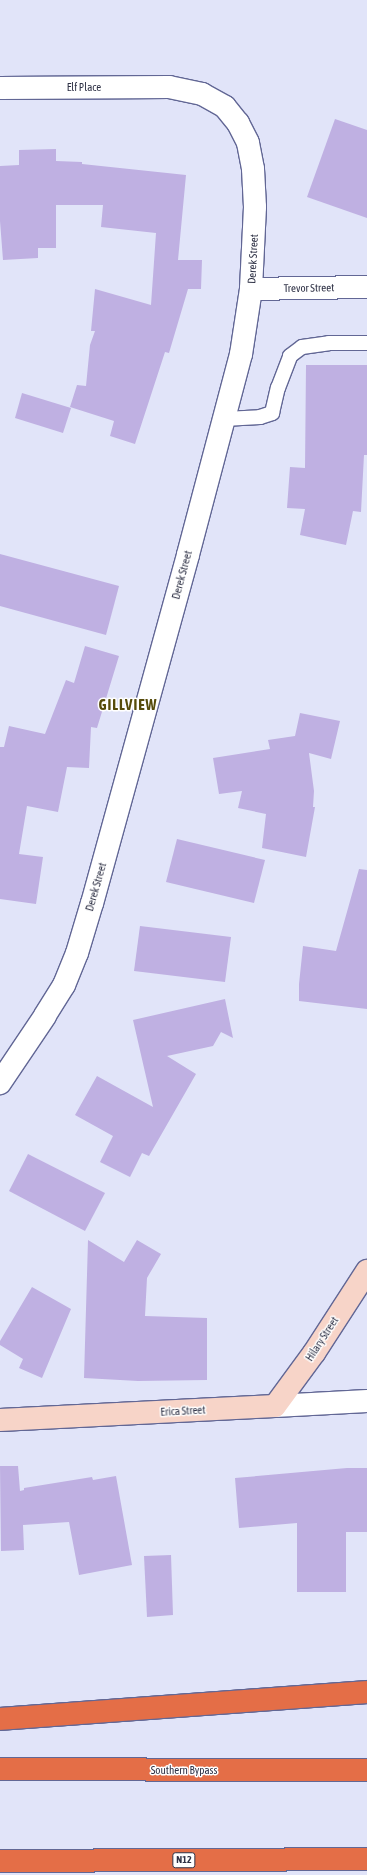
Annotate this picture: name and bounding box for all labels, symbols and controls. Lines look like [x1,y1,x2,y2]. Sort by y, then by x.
street label: Elf Place [67,80,101,94]
street label: Derek Street [245,234,261,284]
street label: Trevor Street [284,281,334,295]
street label: Derek Street [169,549,195,601]
district label: GILLVIEW [99,696,157,714]
street label: Derek Street [83,861,109,913]
street label: Hilary Street [303,1314,341,1364]
street label: Erica Street [160,1403,206,1419]
street label: Southern Bypass [151,1763,217,1777]
road number: N12 [172,1852,196,1868]

